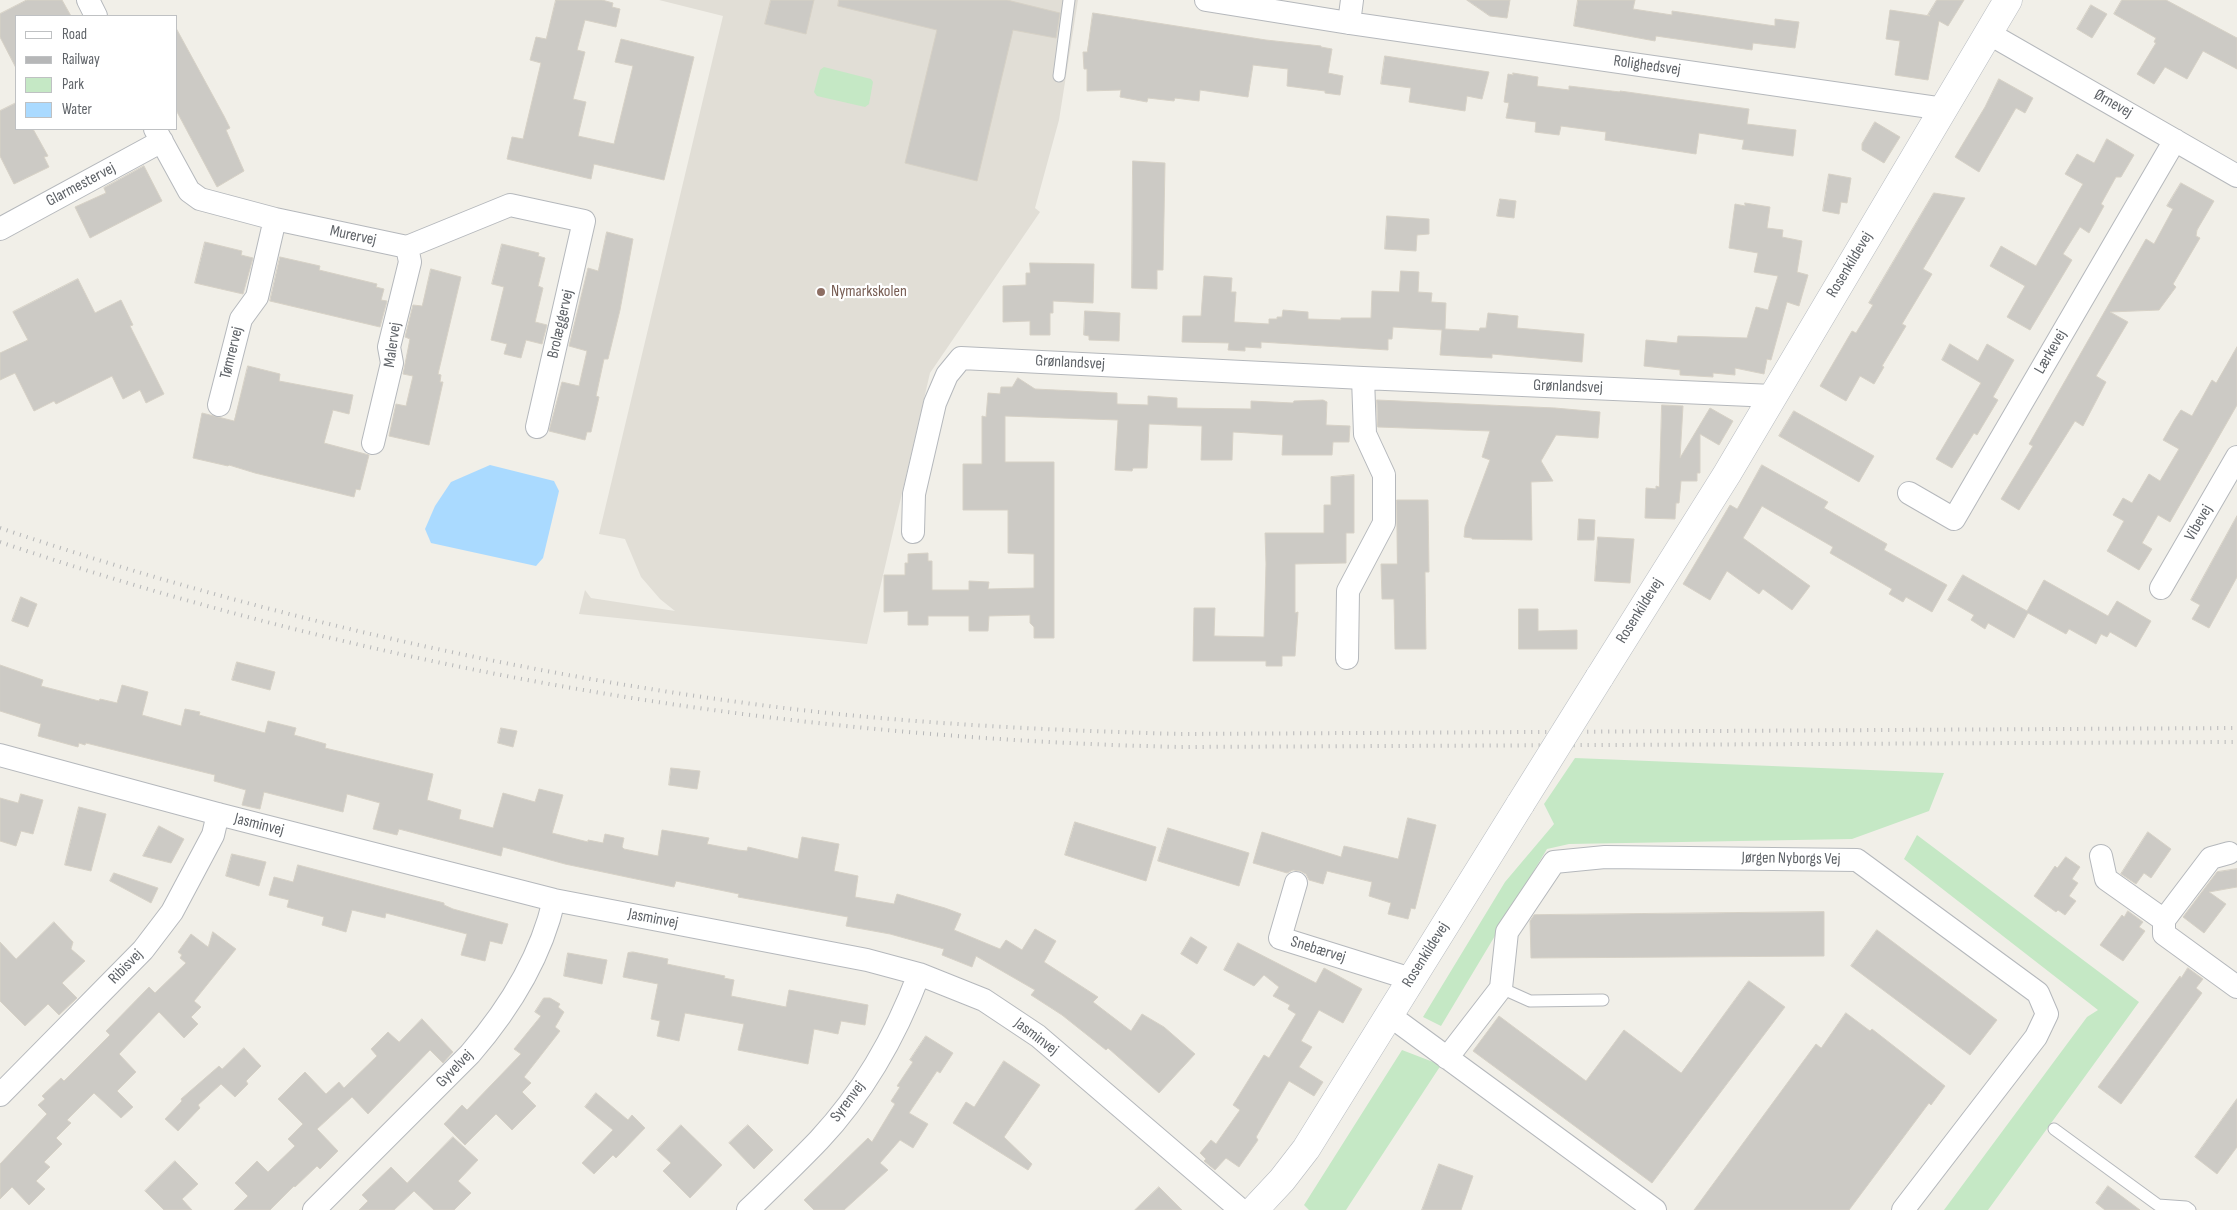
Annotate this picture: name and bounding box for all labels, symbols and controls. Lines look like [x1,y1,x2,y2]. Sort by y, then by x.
legend [15,15,178,130]
text: Road [62,25,87,44]
text: Railway [62,50,100,69]
street label: Rolighedsvej [1612,52,1682,80]
text: Park [62,75,84,94]
street label: Ørnevej [2090,85,2136,123]
text: Water [62,100,92,119]
street label: Glarmestervej [43,159,119,211]
street label: Murervej [328,222,378,250]
street label: Rosenkildevej [1823,229,1877,301]
place label: Nymarkskolen [831,282,907,302]
marker: Nymarkskolen [815,286,827,298]
street label: Brolæggervej [544,288,578,360]
street label: Malervej [380,321,406,369]
street label: Tømrervej [216,325,248,381]
street label: Lærkevej [2031,327,2071,377]
street label: Grønlandsvej [1035,352,1105,374]
street label: Grønlandsvej [1533,376,1603,398]
street label: Vibevej [2181,502,2217,544]
street label: Rosenkildevej [1612,575,1668,647]
street label: Jasminvej [232,810,286,840]
street label: Jørgen Nyborgs Vej [1742,849,1840,869]
street label: Jasminvej [626,905,680,933]
street label: Rosenkildevej [1398,919,1454,991]
street label: Snebærvej [1288,933,1348,967]
street label: Ribisvej [105,946,147,988]
street label: Jasminvej [1010,1014,1062,1060]
street label: Gyvelvej [433,1046,477,1092]
street label: Syrenvej [827,1078,869,1126]

